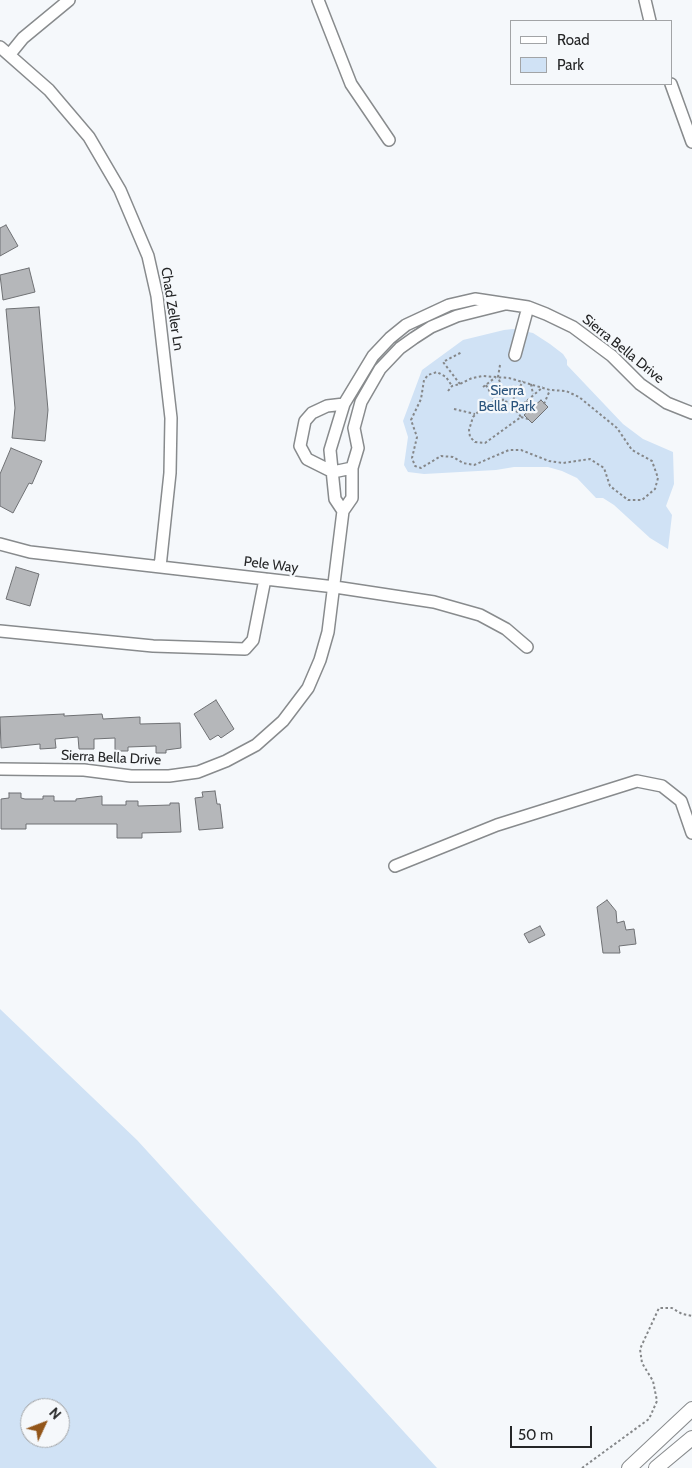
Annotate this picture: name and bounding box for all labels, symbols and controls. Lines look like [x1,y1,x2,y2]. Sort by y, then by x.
legend [510,20,672,85]
text: Road [557,31,590,49]
text: Park [557,56,584,74]
street label: Chad Zeller Ln [157,266,187,352]
street label: Sierra Bella Drive [579,311,667,387]
park label: Sierra Bella Park [478,383,536,416]
street label: Pele Way [243,553,299,577]
street label: Sierra Bella Drive [61,747,161,769]
north arrow [20,1398,70,1448]
text: N [45,1404,65,1423]
scale bar [512,1416,594,1448]
text: 50 m [518,1426,553,1444]

